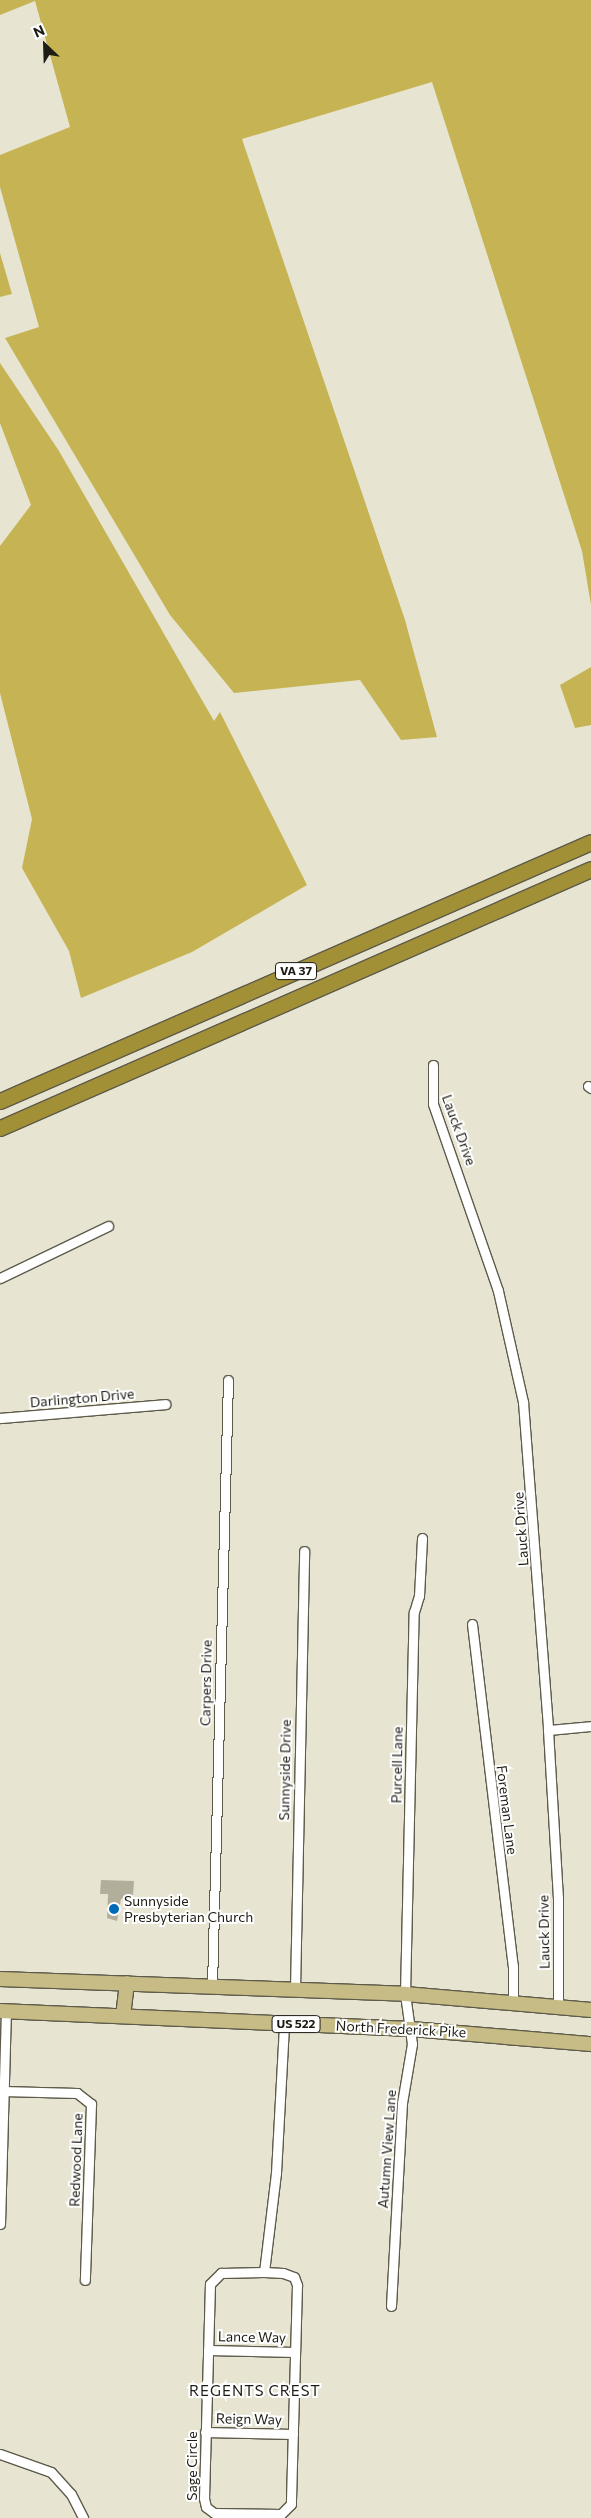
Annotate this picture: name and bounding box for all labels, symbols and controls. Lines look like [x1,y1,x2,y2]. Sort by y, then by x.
north arrow [20,20,70,70]
text: N [30,21,47,41]
road number: VA 37 [275,961,317,980]
street label: Lauck Drive [438,1092,480,1168]
street label: Darlington Drive [29,1385,135,1411]
street label: Lauck Drive [510,1491,532,1567]
street label: Carpers Drive [197,1640,215,1726]
street label: Sunnyside Drive [276,1719,294,1821]
street label: Purcell Lane [388,1726,406,1804]
street label: Foreman Lane [493,1764,521,1856]
place label: Sunnyside Presbyterian Church [124,1893,253,1925]
street label: Lauck Drive [535,1895,553,1969]
marker: Sunnyside Presbyterian Church [108,1903,120,1915]
road number: US 522 [271,2015,321,2034]
street label: North Frederick Pike [335,2017,467,2041]
street label: Autumn View Lane [374,2089,400,2209]
street label: Redwood Lane [66,2113,86,2207]
street label: Lance Way [218,2328,286,2346]
district label: REGENTS CREST [187,2382,323,2400]
street label: Reign Way [216,2410,282,2428]
street label: Sage Circle [184,2431,200,2501]

